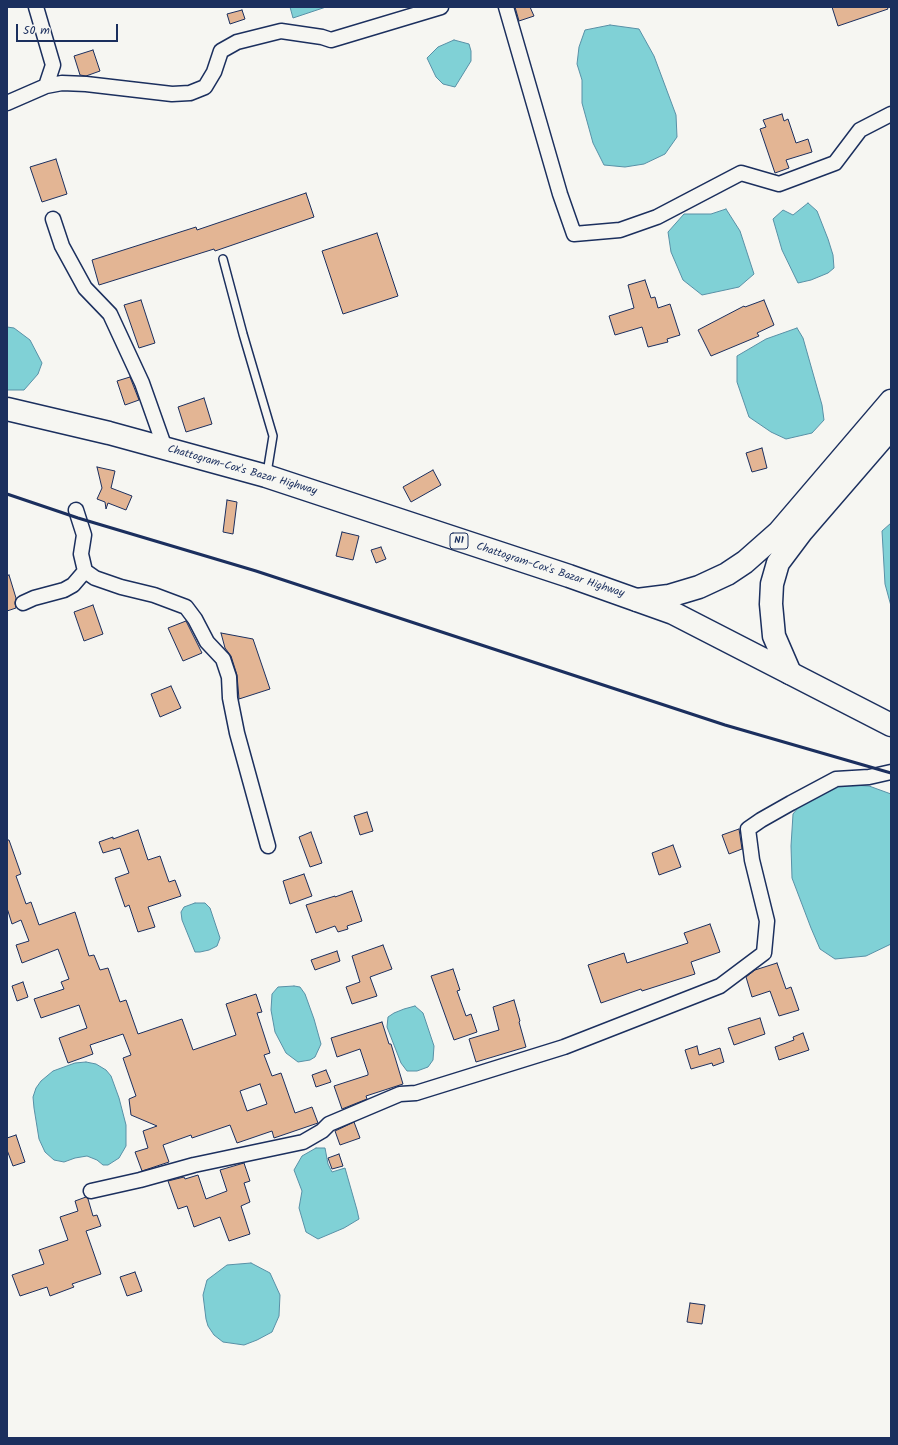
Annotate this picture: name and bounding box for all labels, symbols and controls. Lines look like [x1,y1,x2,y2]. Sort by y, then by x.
scale bar [18,16,120,42]
text: 50 m [23,21,50,40]
street label: Chattogram-Cox's Bazar Highway [166,443,318,499]
road number: N1 [450,533,468,549]
street label: Chattogram-Cox's Bazar Highway [474,541,626,601]

